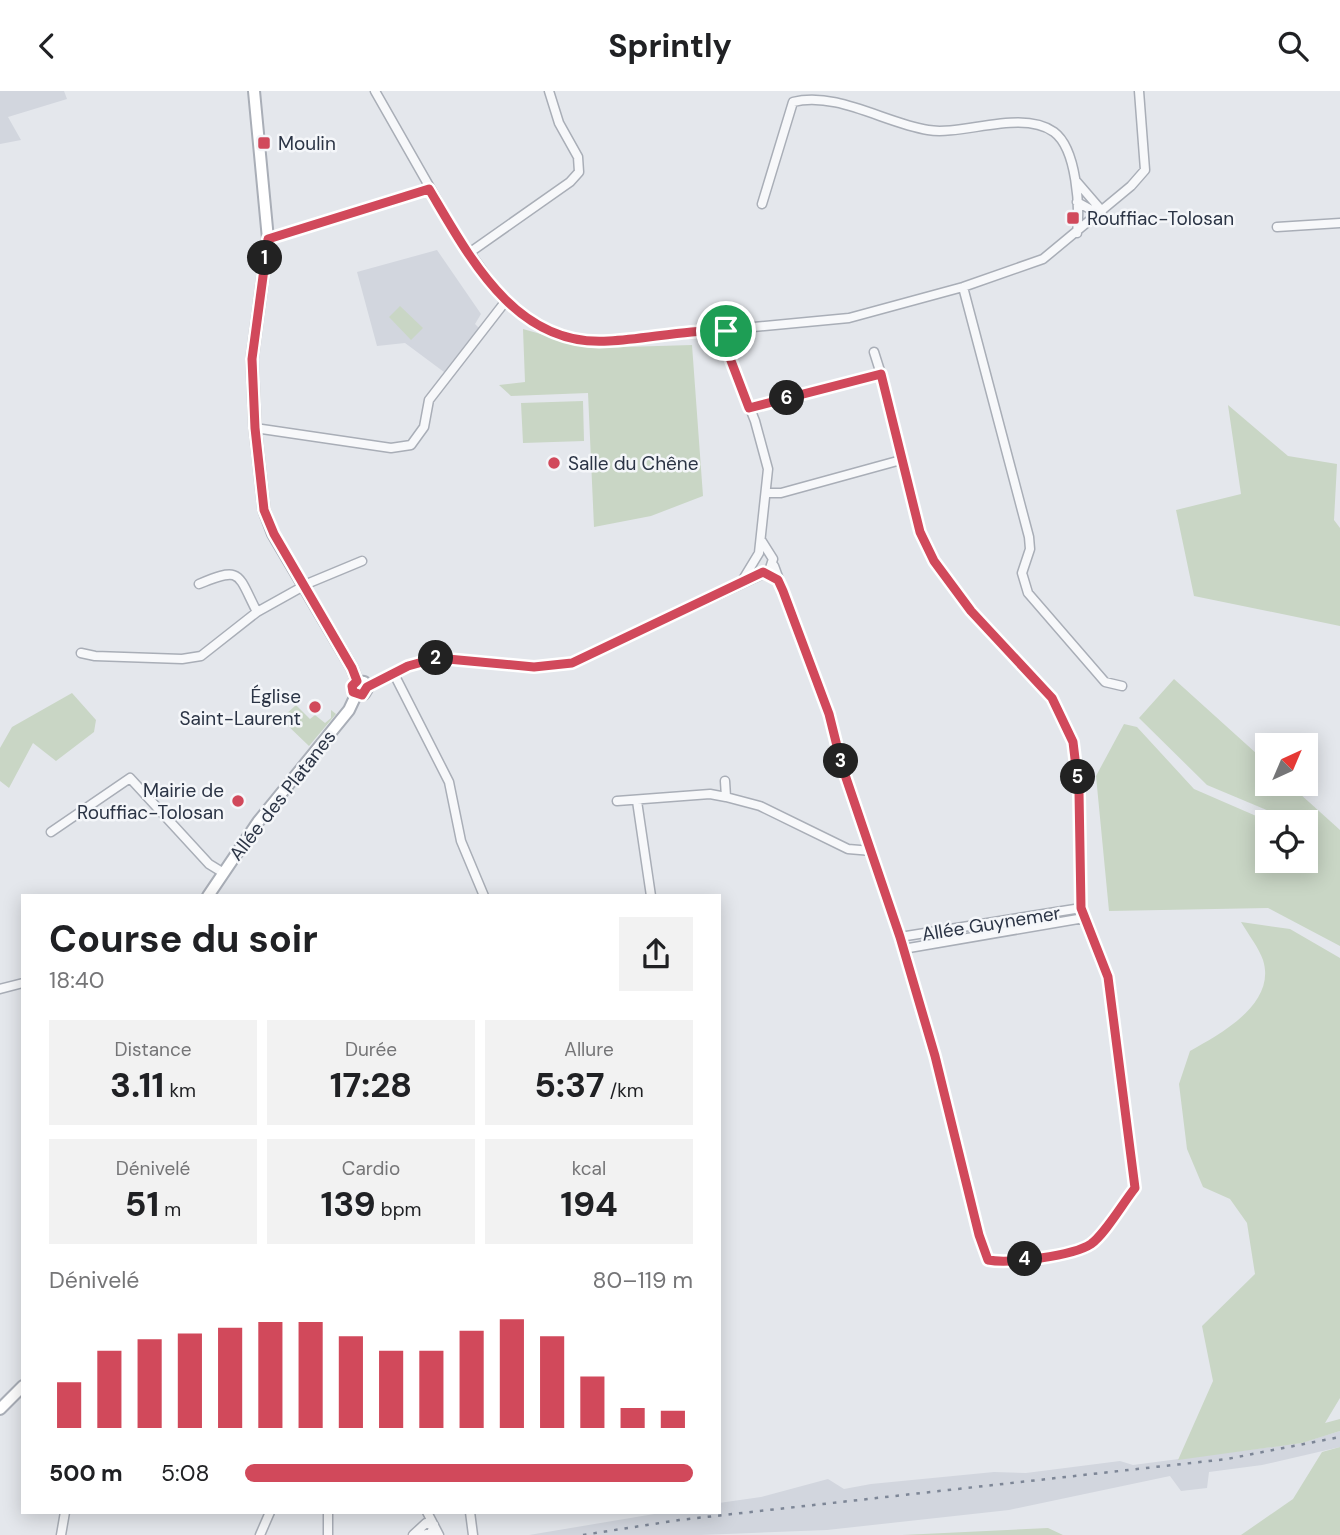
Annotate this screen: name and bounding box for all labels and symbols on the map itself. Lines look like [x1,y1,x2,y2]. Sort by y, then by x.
place label: Moulin [278,131,336,156]
marker: Moulin [256,135,272,151]
place label: Rouffiac-Tolosan [1087,206,1234,231]
marker: Rouffiac-Tolosan [1065,210,1081,226]
pin: 1 [247,241,282,275]
pin [696,301,756,361]
pin: 6 [770,381,804,415]
place label: Salle du Chêne [568,451,699,476]
marker: Salle du Chêne [546,455,562,471]
pin: 2 [418,641,453,675]
place label: Église Saint-Laurent [179,684,301,731]
marker: Église Saint-Laurent [307,699,323,715]
street label: Allée des Platanes [223,725,341,866]
north arrow [1255,733,1318,796]
pin: 3 [824,743,858,779]
pin: 5 [1060,759,1096,795]
place label: Mairie de Rouffiac-Tolosan [77,778,224,825]
marker: Mairie de Rouffiac-Tolosan [230,793,246,809]
street label: Allée Guynemer [920,900,1062,947]
pin: 4 [1007,1241,1042,1277]

